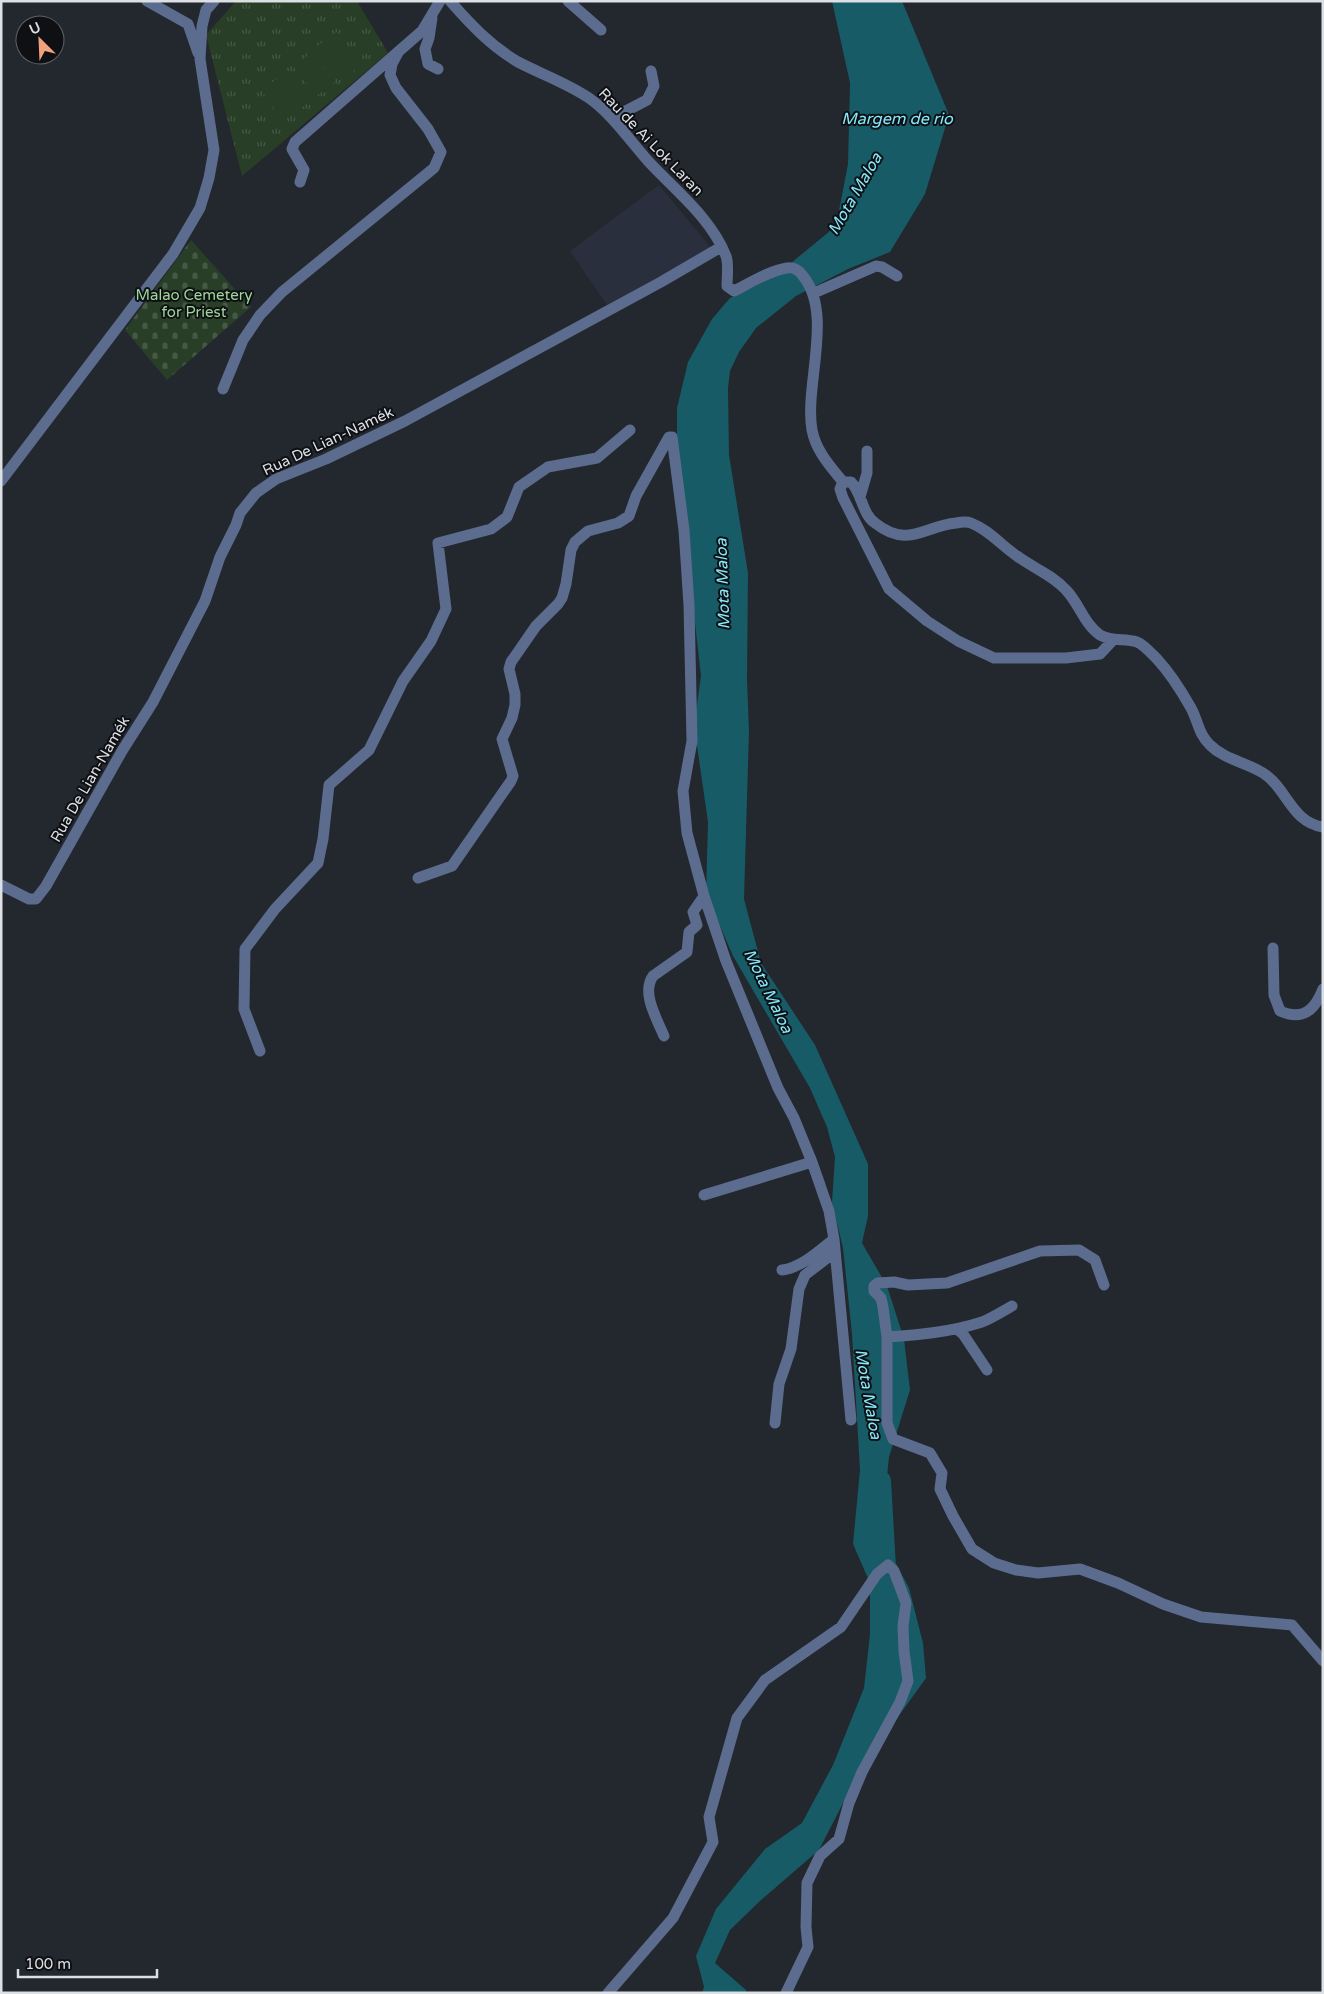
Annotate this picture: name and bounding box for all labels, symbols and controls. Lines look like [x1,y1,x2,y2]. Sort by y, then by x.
north arrow [15,15,65,65]
text: U [27,19,43,39]
street label: Rau de Ai Lok Laran [595,84,707,200]
water label: Margem de rio [841,109,954,129]
water label: Mota Maloa [824,149,887,239]
park label: Malao Cemetery for Priest [136,286,252,321]
street label: Rua De Lian-Namék [260,403,396,479]
water label: Mota Maloa [711,537,735,630]
street label: Rua De Lian-Namék [47,713,133,845]
water label: Mota Maloa [739,946,797,1037]
water label: Mota Maloa [850,1347,886,1442]
scale bar [18,1946,156,1978]
text: 100 m [25,1955,71,1973]

